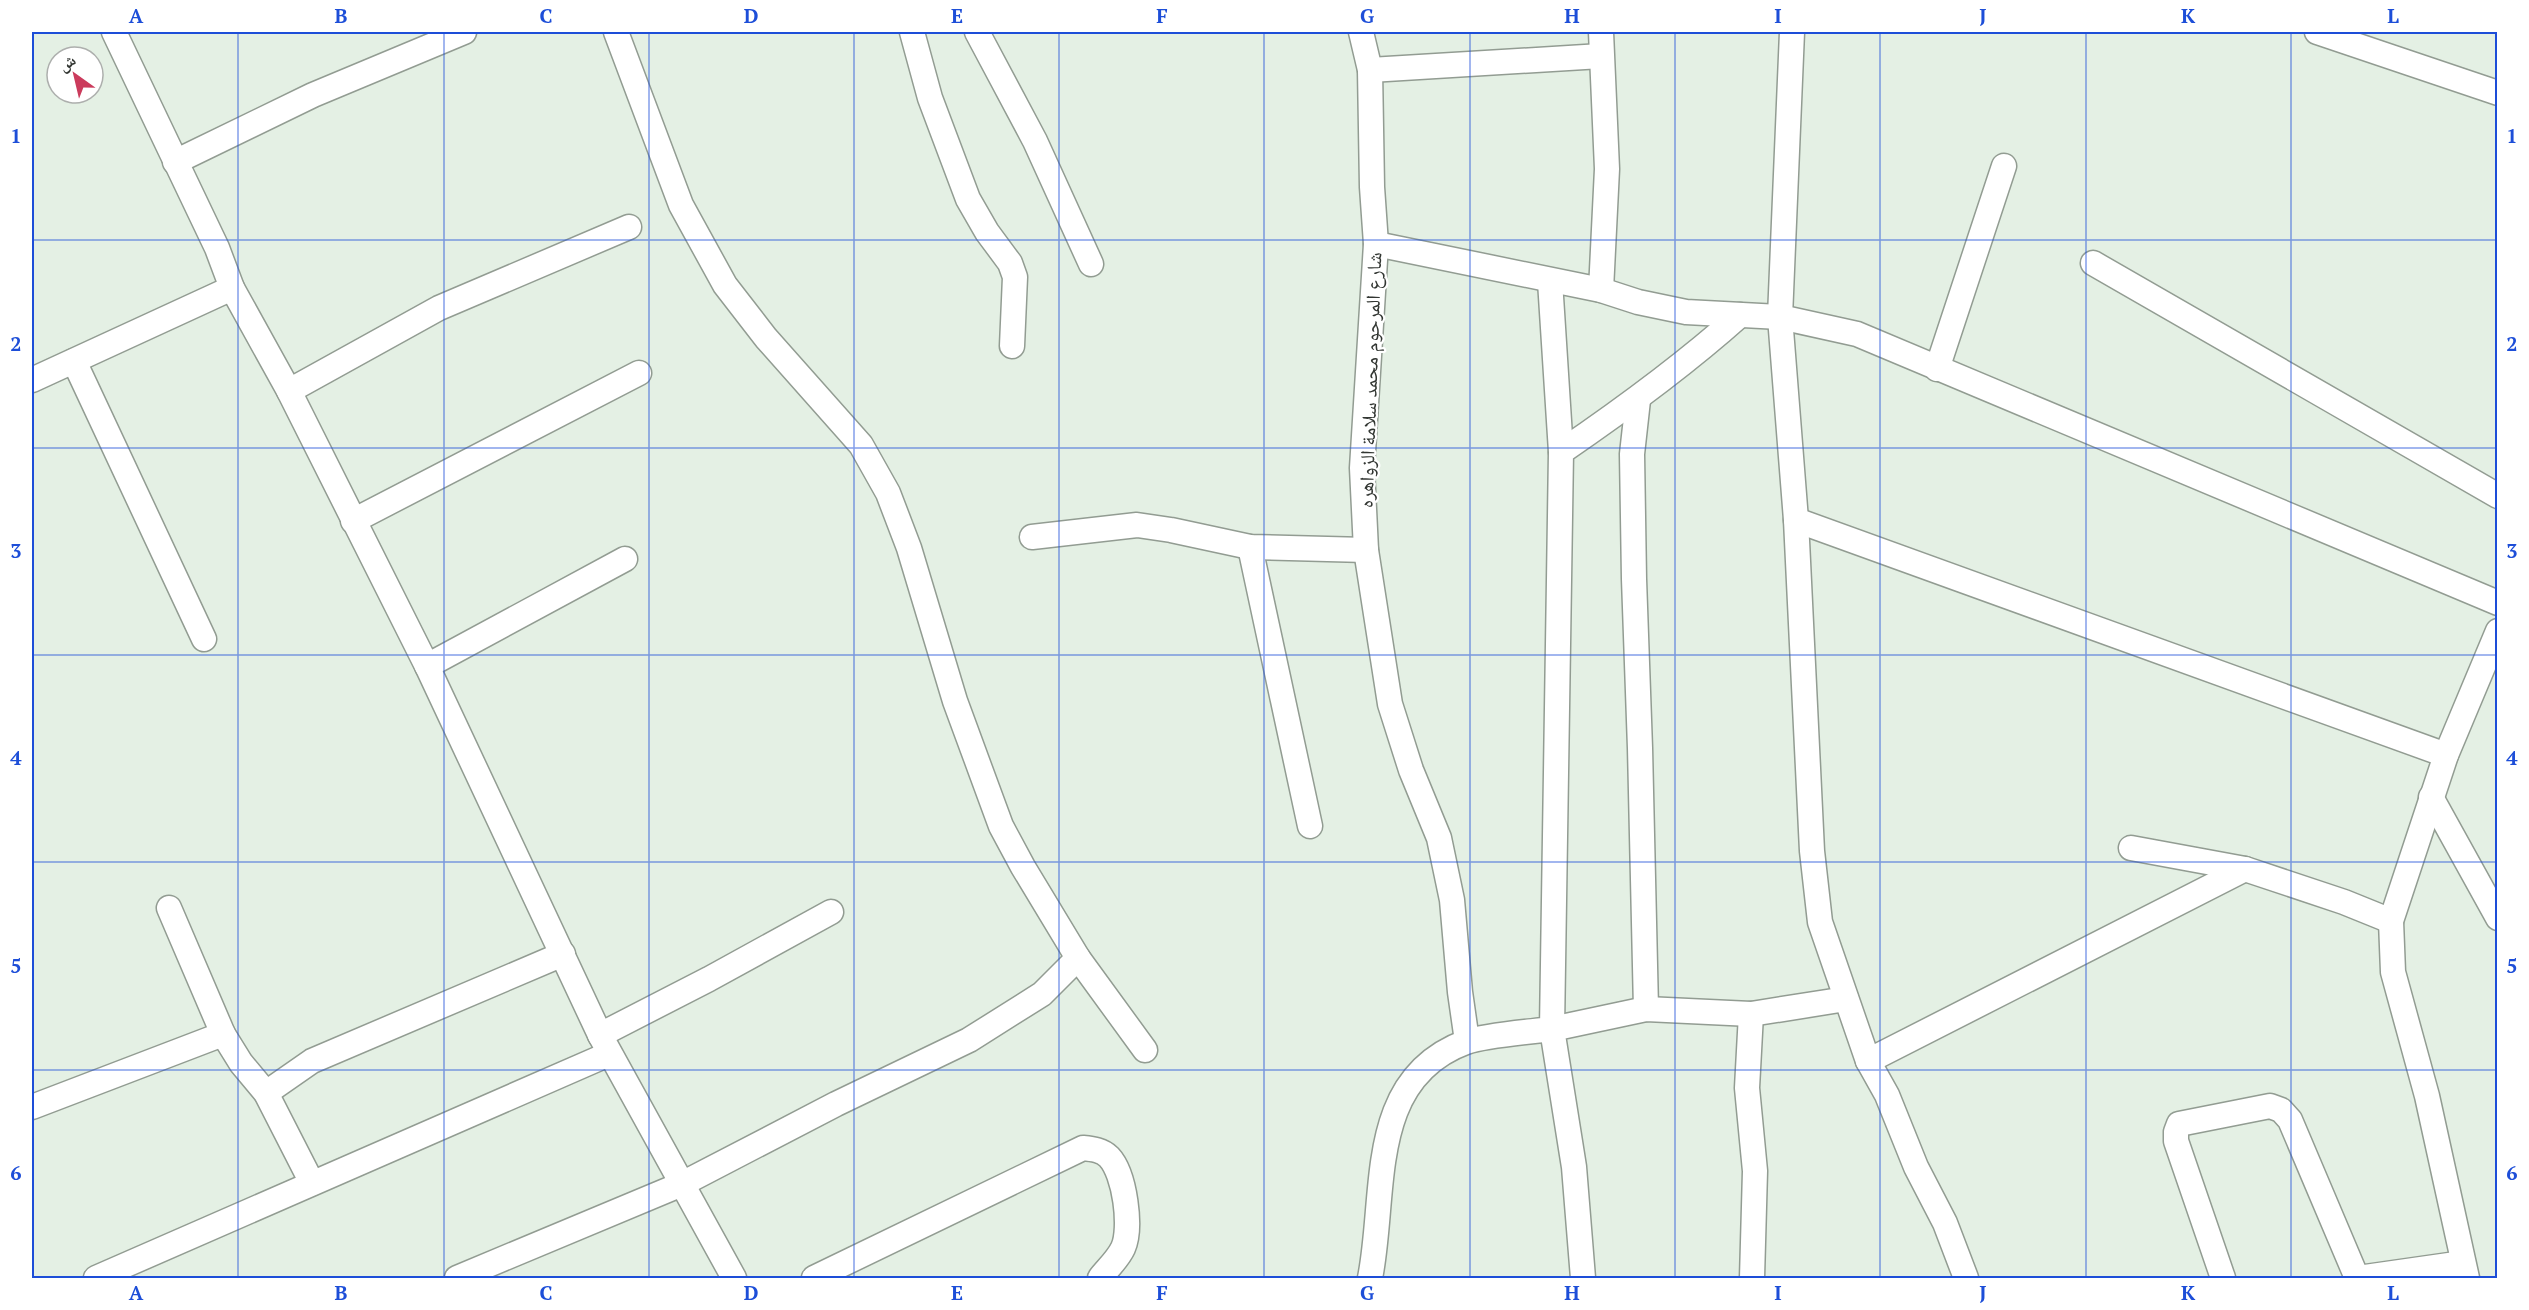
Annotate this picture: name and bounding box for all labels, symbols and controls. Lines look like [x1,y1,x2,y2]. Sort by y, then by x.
text: A [129,2,144,29]
text: B [335,2,348,29]
text: C [539,2,553,29]
text: D [744,2,758,29]
text: E [951,2,963,29]
text: F [1156,2,1168,29]
text: G [1360,2,1374,29]
text: H [1564,2,1580,29]
text: I [1774,2,1782,29]
text: J [1979,2,1987,29]
text: K [2181,2,2196,29]
text: L [2387,2,2399,29]
north arrow [45,45,105,105]
text: ش [53,49,80,76]
text: 1 [10,122,22,149]
text: 1 [2506,122,2518,149]
street label: شارع المرحوم محمد سلامة الزواهره [1352,252,1388,508]
text: 2 [10,330,22,357]
text: 2 [2506,330,2518,357]
text: 3 [10,537,22,564]
text: 3 [2506,537,2518,564]
text: 4 [10,744,22,771]
text: 4 [2506,744,2518,771]
text: 5 [10,952,22,979]
text: 5 [2506,952,2518,979]
text: 6 [10,1159,22,1186]
text: 6 [2506,1159,2518,1186]
text: A [129,1279,144,1306]
text: B [335,1279,348,1306]
text: C [539,1279,553,1306]
text: D [744,1279,758,1306]
text: E [951,1279,963,1306]
text: F [1156,1279,1168,1306]
text: G [1360,1279,1374,1306]
text: H [1564,1279,1580,1306]
text: I [1774,1279,1782,1306]
text: J [1979,1279,1987,1306]
text: K [2181,1279,2196,1306]
text: L [2387,1279,2399,1306]

